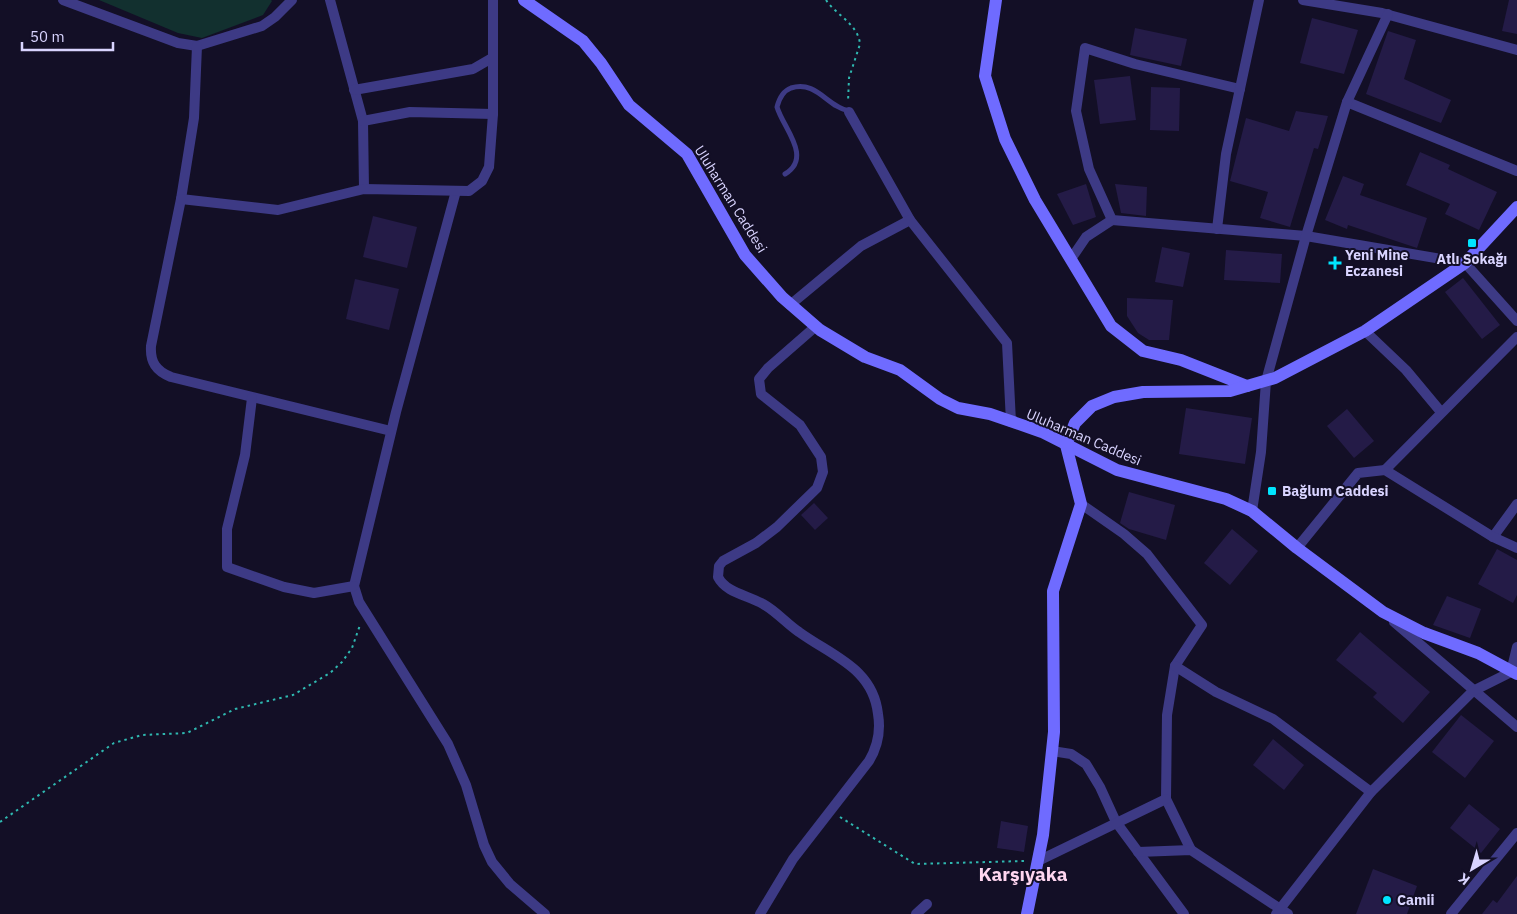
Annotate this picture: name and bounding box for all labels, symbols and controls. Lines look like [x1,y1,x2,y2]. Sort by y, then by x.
scale bar [22,20,114,52]
text: 50 m [30,27,65,46]
street label: Uluharman Caddesi [691,142,771,256]
marker: Atlı Sokağı [1466,237,1478,249]
place label: Yeni Mine Eczanesi [1345,246,1409,280]
place label: Atlı Sokağı [1437,250,1507,268]
marker: Yeni Mine Eczanesi [1329,257,1341,269]
street label: Uluharman Caddesi [1024,405,1144,469]
place label: Bağlum Caddesi [1282,482,1389,500]
marker: Bağlum Caddesi [1266,485,1278,497]
north arrow [1447,844,1497,894]
district label: Karşıyaka [979,862,1068,886]
text: K [1454,869,1473,889]
place label: Camii [1397,891,1435,909]
marker: Camii [1381,894,1393,906]

